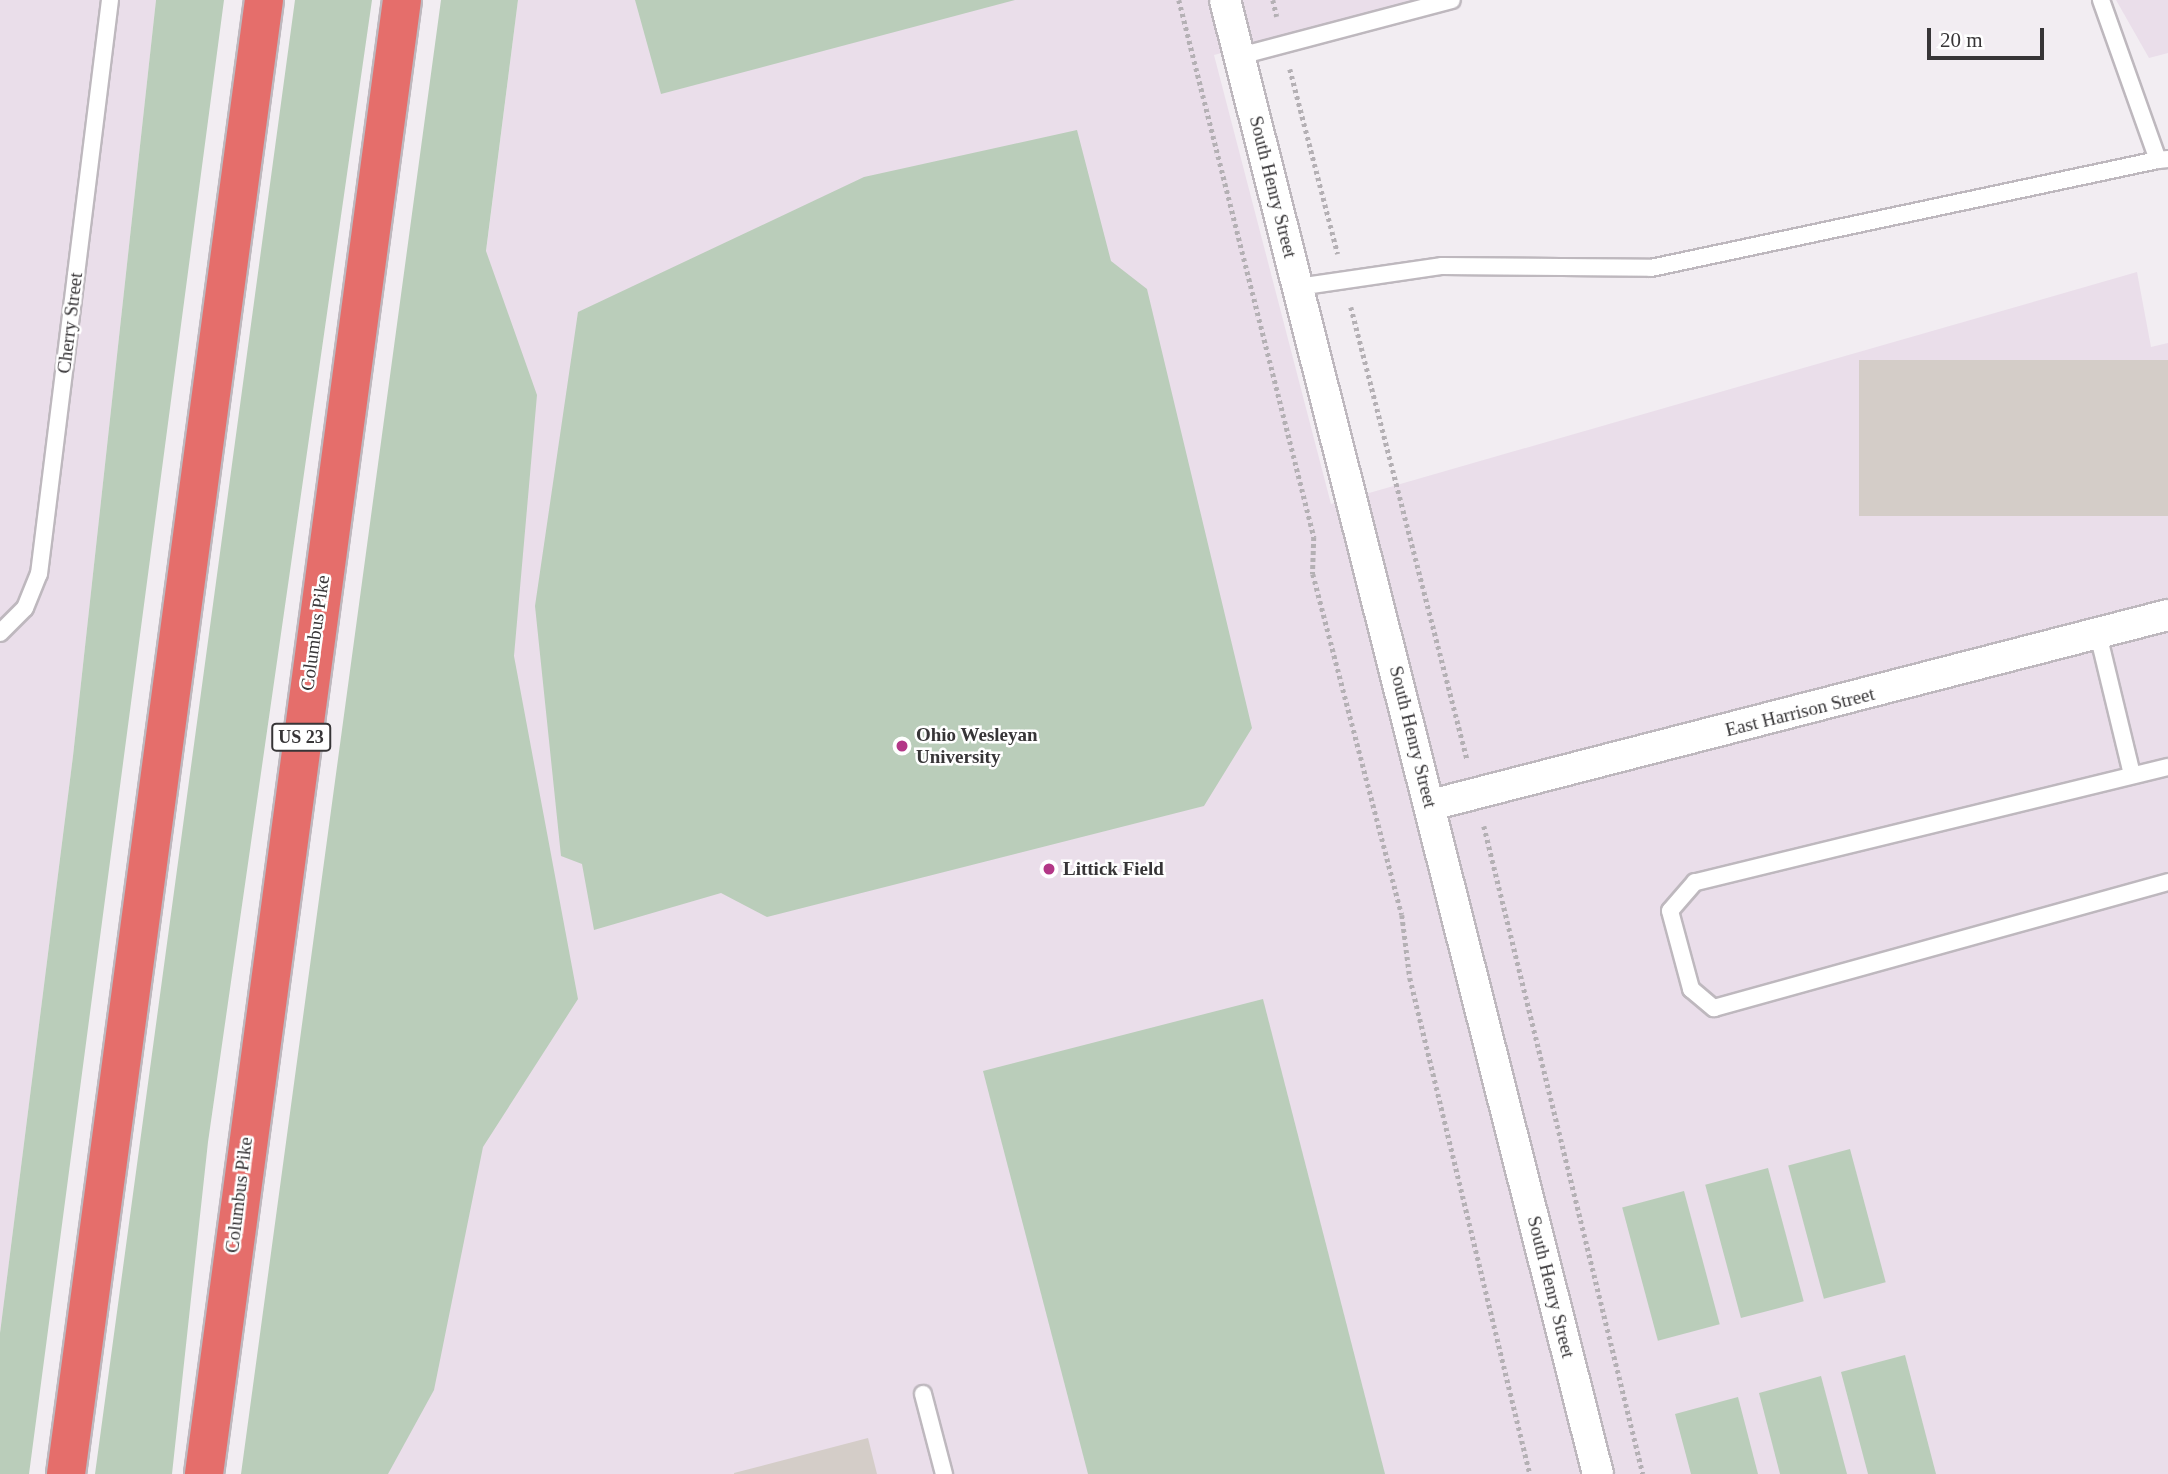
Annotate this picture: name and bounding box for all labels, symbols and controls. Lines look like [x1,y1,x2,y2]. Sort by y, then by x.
scale bar [1930,14,2047,58]
text: 20 m [1940,28,1983,52]
street label: South Henry Street [1244,114,1302,260]
street label: Cherry Street [52,271,88,375]
street label: Columbus Pike [296,574,334,692]
street label: South Henry Street [1384,664,1442,810]
street label: East Harrison Street [1723,682,1877,742]
road number: US 23 [270,722,332,752]
place label: Ohio Wesleyan University [916,724,1038,768]
marker: Ohio Wesleyan University [894,738,910,754]
place label: Littick Field [1063,858,1164,880]
marker: Littick Field [1041,861,1057,877]
street label: Columbus Pike [221,1136,257,1254]
street label: South Henry Street [1522,1214,1580,1360]

